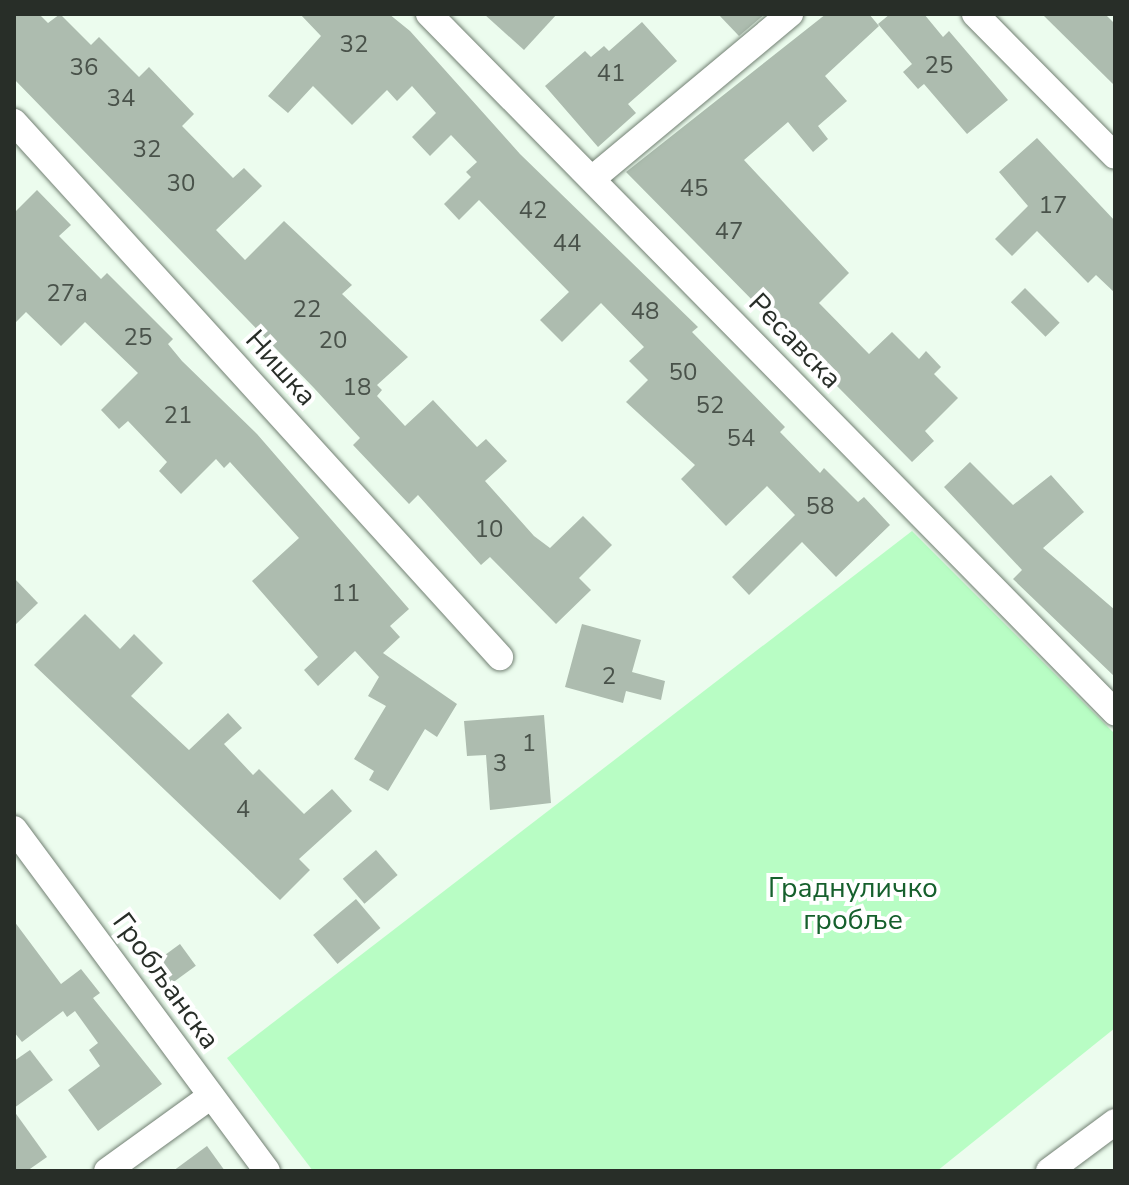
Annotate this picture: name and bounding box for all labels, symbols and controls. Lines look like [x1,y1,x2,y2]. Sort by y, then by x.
house number: 32 [340,31,368,59]
house number: 25 [925,52,953,80]
house number: 36 [70,54,98,82]
house number: 41 [597,60,625,88]
house number: 34 [107,85,135,113]
house number: 32 [133,136,161,164]
house number: 30 [167,170,195,198]
house number: 45 [680,175,708,203]
house number: 17 [1039,192,1067,220]
house number: 42 [519,197,547,225]
house number: 47 [715,218,743,246]
house number: 44 [553,230,581,258]
house number: 27a [46,280,88,308]
street label: Ресавска [742,286,848,396]
house number: 22 [293,296,321,324]
house number: 48 [631,298,659,326]
street label: Нишка [238,323,324,413]
house number: 25 [124,324,152,352]
house number: 20 [319,327,347,355]
house number: 50 [669,359,697,387]
house number: 18 [343,374,371,402]
house number: 52 [696,392,724,420]
house number: 21 [164,402,192,430]
house number: 54 [727,425,755,453]
house number: 58 [806,493,834,521]
house number: 10 [475,516,503,544]
house number: 11 [332,580,360,608]
house number: 2 [602,663,616,691]
house number: 1 [522,730,536,758]
house number: 3 [493,750,507,778]
house number: 4 [236,796,250,824]
park label: Граднуличко гробље [768,871,938,937]
street label: Гробљанска [105,906,227,1056]

